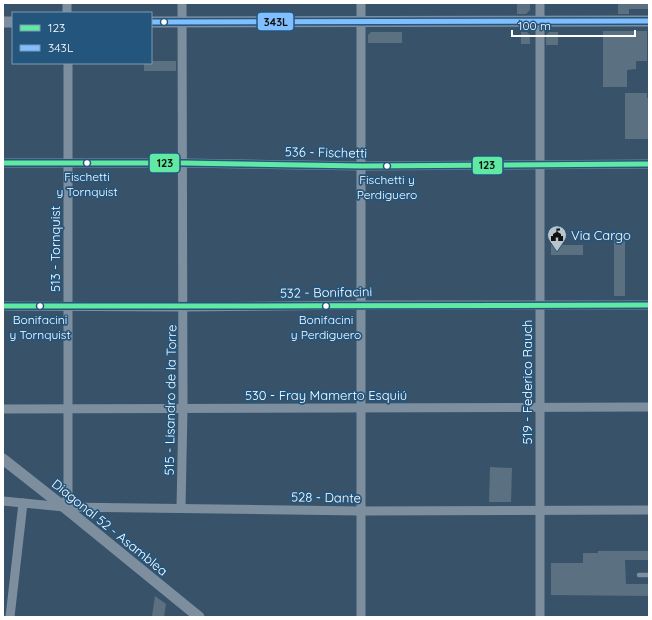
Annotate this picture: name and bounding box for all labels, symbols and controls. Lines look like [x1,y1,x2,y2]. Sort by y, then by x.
legend [12,12,152,64]
line badge: 343L [257,12,294,31]
scale bar [512,12,635,38]
text: 343L [264,15,288,29]
unlabelled marker [159,17,169,27]
text: 100 m [518,18,551,33]
text: 123 [48,20,65,35]
text: 343L [48,40,74,55]
street label: 536 - Fischetti [285,143,367,161]
line badge: 123 [149,153,180,173]
text: 123 [157,156,173,170]
line badge: 123 [472,156,503,175]
marker: Fischetti y Tornquist [82,158,92,168]
text: 123 [479,158,495,172]
marker: Fischetti y Perdiguero [382,161,392,171]
place label: Fischetti y Tornquist [56,169,118,199]
place label: Fischetti y Perdiguero [357,172,417,202]
street label: 513 - Tornquist [47,206,63,292]
public building icon: Via Cargo [546,224,568,252]
place label: Via Cargo [571,227,631,243]
street label: 532 - Bonifacini [280,283,372,301]
marker: Bonifacini y Tornquist [35,301,45,311]
marker: Bonifacini y Perdiguero [321,301,331,311]
place label: Bonifacini y Tornquist [9,312,71,342]
place label: Bonifacini y Perdiguero [291,312,361,342]
street label: 519 - Federico Rauch [519,320,535,445]
street label: 515 - Lisandro de la Torre [161,324,179,476]
street label: 530 - Fray Mamerto Esquiú [245,387,407,403]
street label: Diagonal 52 - Asamblea [49,475,171,579]
street label: 528 - Dante [291,488,361,506]

